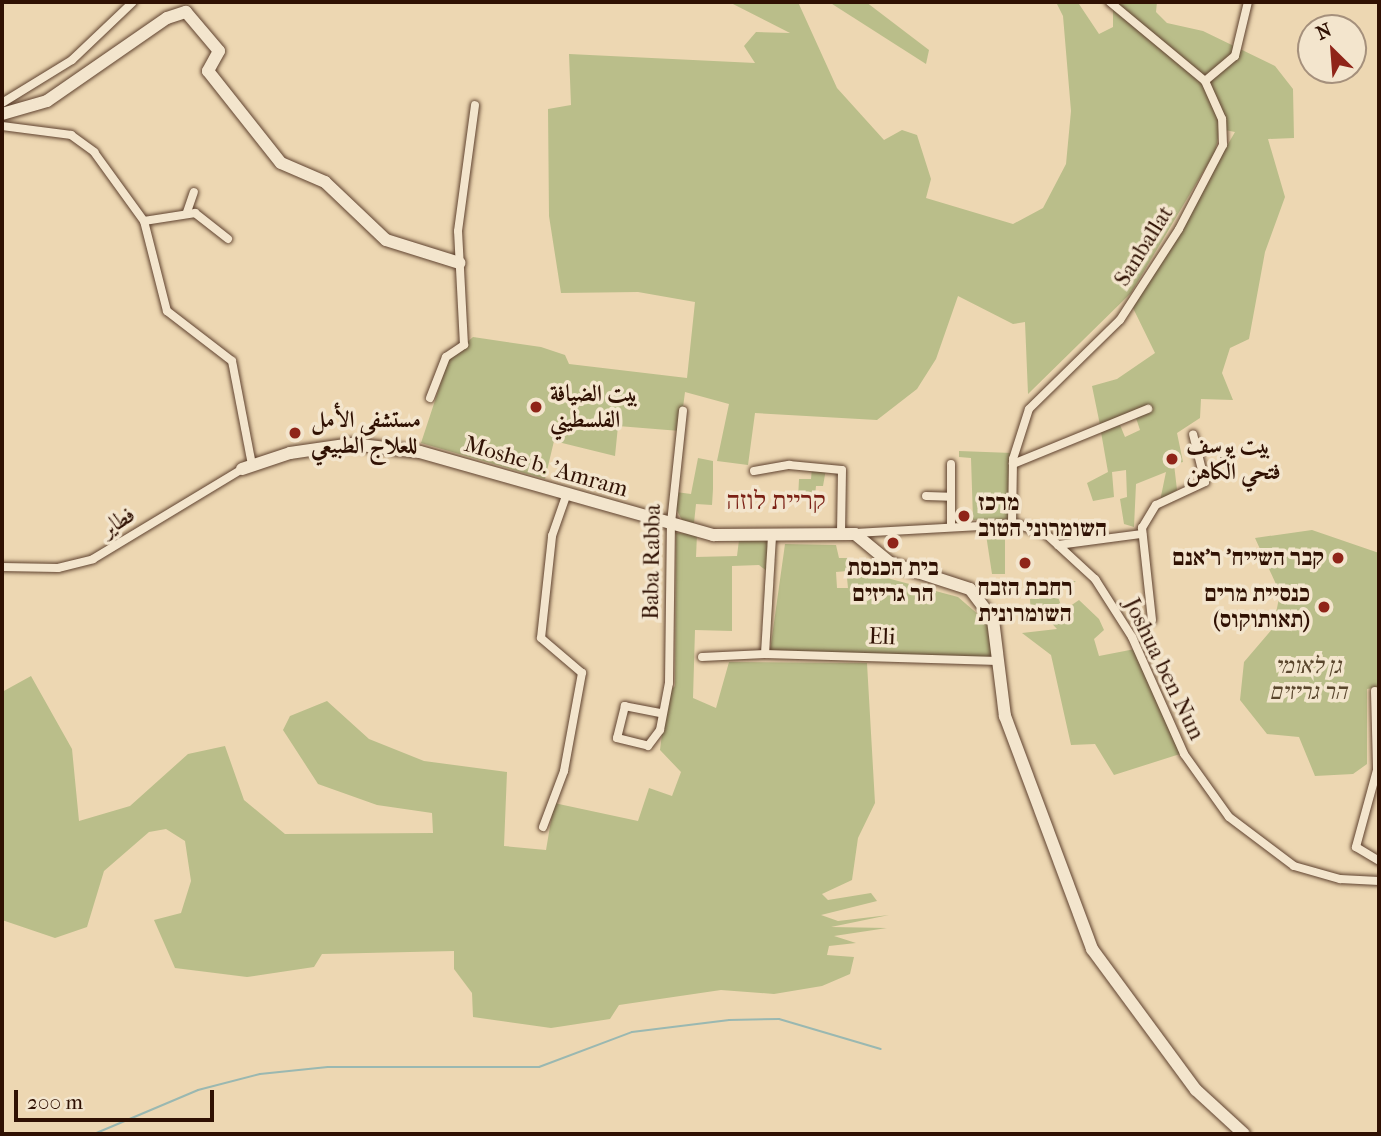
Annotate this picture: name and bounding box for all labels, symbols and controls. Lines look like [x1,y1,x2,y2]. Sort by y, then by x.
north arrow [1297,14,1367,84]
text: N [1313,19,1335,45]
street label: Sanballat [1108,201,1180,291]
place label: بيت الضيافة الفلسطيني [550,380,638,434]
marker: بيت الضيافة الفلسطيني [528,399,544,415]
place label: مستشفى الأمل للعلاج الطبيعي [311,406,421,460]
marker: مستشفى الأمل للعلاج الطبيعي [285,423,305,443]
street label: Moshe b. 'Amram [461,430,631,504]
place label: بيت يوسف فتحي الكاهن [1186,432,1281,486]
marker: بيت يوسف فتحي الكاهن [1164,451,1180,467]
district label: קריית לוזה [726,485,826,517]
place label: מרכז השומרוני הטוב [978,489,1107,543]
street label: فطاير [96,501,140,543]
street label: Baba Rabba [637,504,667,620]
marker: מרכז השומרוני הטוב [956,508,972,524]
marker: בית הכנסת הר גריזים [885,535,901,551]
place label: קבר השייח' ר'אנם [1172,544,1324,572]
marker: קבר השייח' ר'אנם [1330,550,1346,566]
place label: בית הכנסת הר גריזים [847,554,939,608]
marker: רחבת הזבח השומרונית [1017,555,1033,571]
place label: רחבת הזבח השומרונית [977,574,1073,628]
place label: כנסיית מרים (תאותוקוס) [1204,580,1310,634]
street label: Joshua ben Nun [1118,594,1210,744]
marker: כנסיית מרים (תאותוקוס) [1316,599,1332,615]
street label: Eli [868,623,896,651]
park label: גן לאומי הר גריזים [1269,652,1347,706]
scale bar [18,1076,217,1120]
text: 200 m [27,1090,83,1114]

